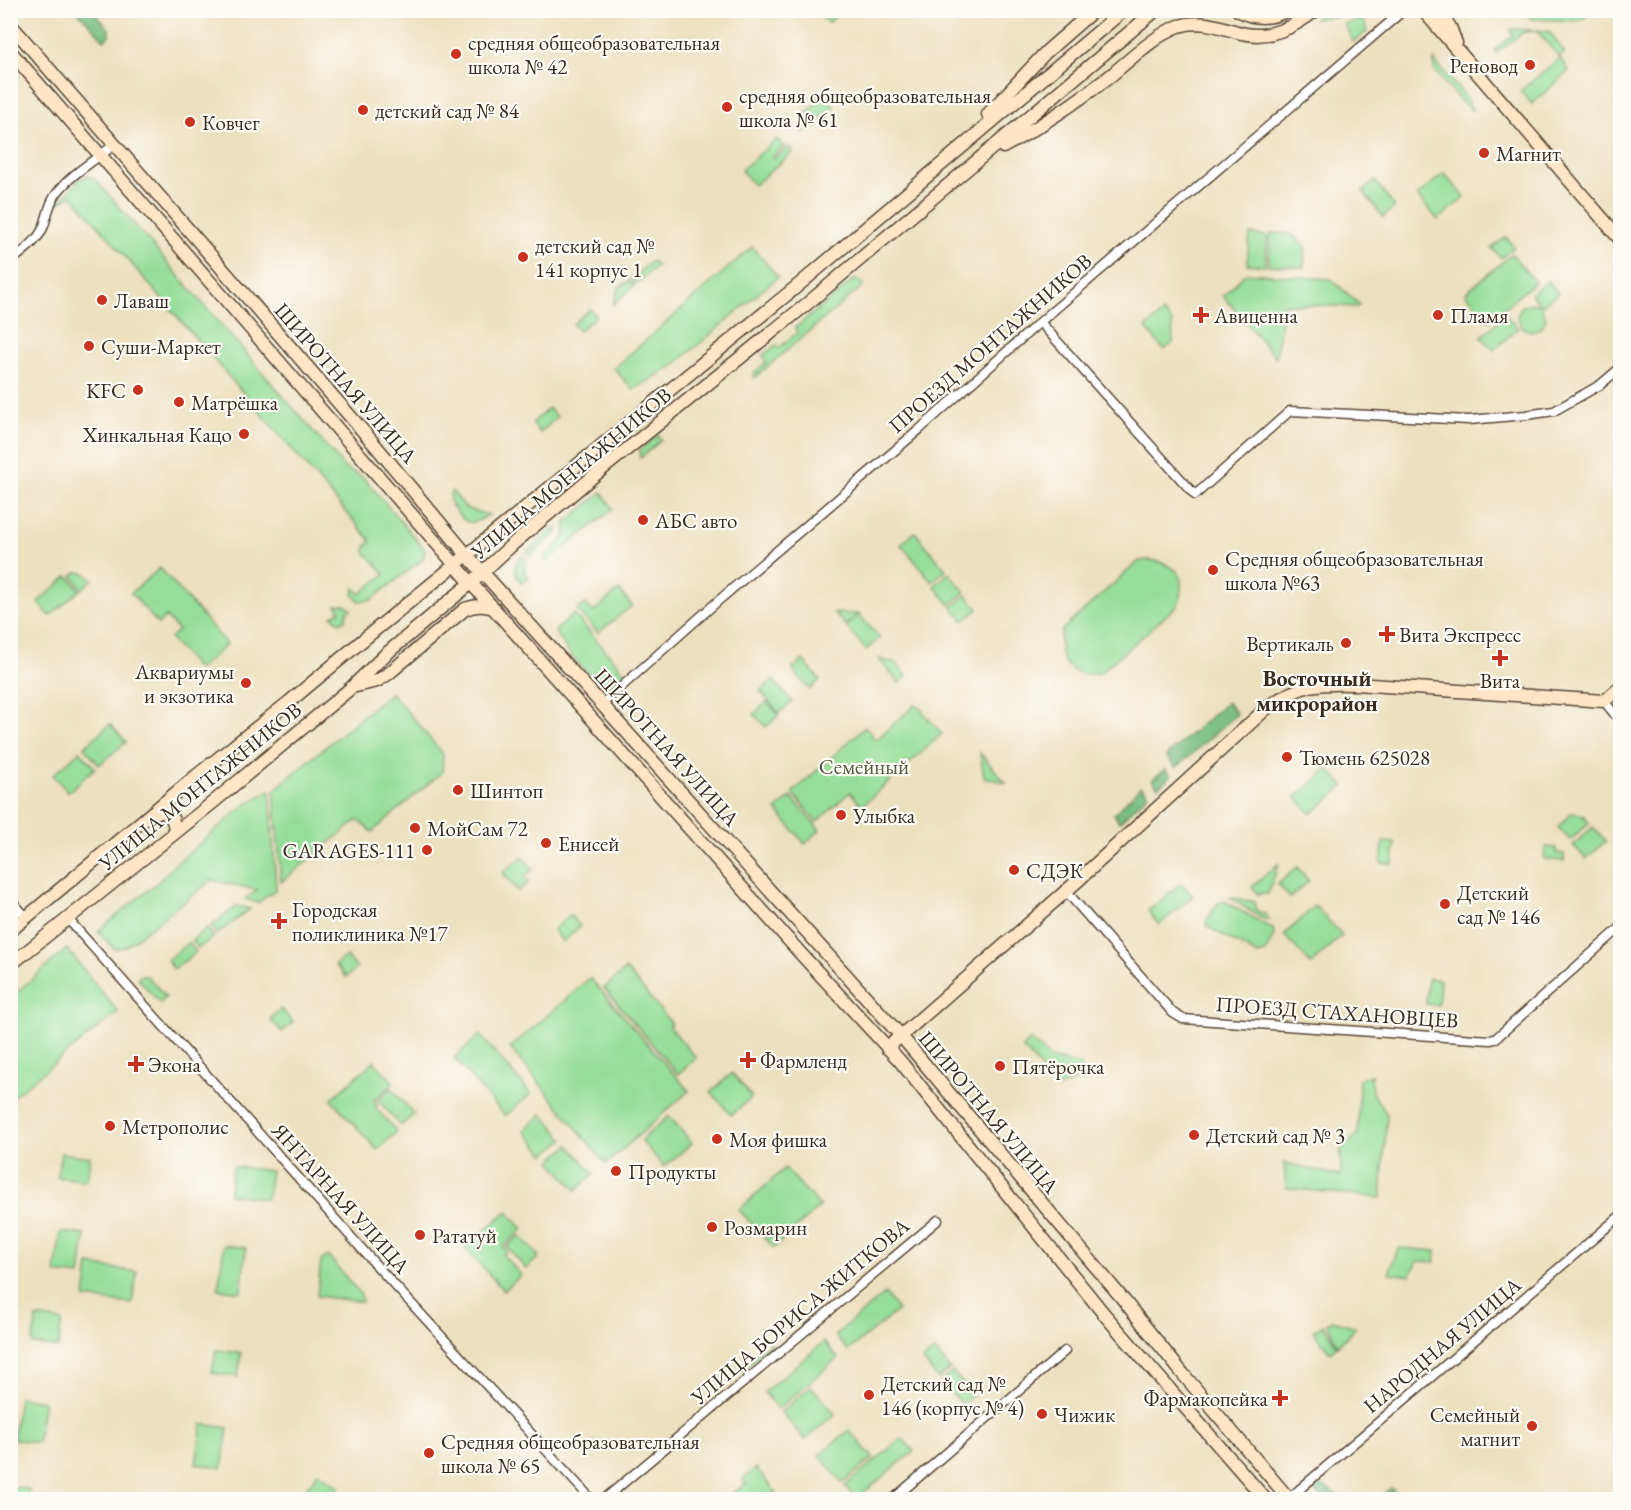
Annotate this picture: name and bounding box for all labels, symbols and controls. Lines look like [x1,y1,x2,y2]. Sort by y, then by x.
place label: средняя общеобразовательная школа № 42 [468,29,720,80]
marker: средняя общеобразовательная школа № 42 [449,47,463,61]
place label: Реновод [1450,52,1518,79]
marker: Реновод [1523,58,1537,72]
place label: средняя общеобразовательная школа № 61 [739,82,991,133]
place label: детский сад № 84 [375,97,520,124]
marker: средняя общеобразовательная школа № 61 [720,100,734,114]
marker: детский сад № 84 [356,103,370,117]
place label: Ковчег [202,109,260,136]
marker: Ковчег [183,115,197,129]
place label: Магнит [1496,140,1561,167]
marker: Магнит [1477,146,1491,160]
place label: детский сад № 141 корпус 1 [535,232,655,283]
street label: ПРОЕЗД МОНТАЖНИКОВ [883,247,1097,439]
marker: детский сад № 141 корпус 1 [516,250,530,264]
place label: Лаваш [114,287,170,314]
marker: Лаваш [95,293,109,307]
street label: ШИРОТНАЯ УЛИЦА [269,297,423,469]
place label: Авиценна [1213,302,1298,329]
place label: Пламя [1450,302,1508,329]
marker: Авиценна [1192,306,1210,324]
marker: Пламя [1431,308,1445,322]
place label: Суши-Маркет [101,333,221,360]
marker: Суши-Маркет [82,339,96,353]
place label: KFC [86,377,126,404]
street label: УЛИЦА МОНТАЖНИКОВ [465,381,677,565]
marker: KFC [131,383,145,397]
place label: Матрёшка [191,389,279,416]
marker: Матрёшка [172,395,186,409]
place label: Хинкальная Кацо [81,421,232,448]
marker: Хинкальная Кацо [237,427,251,441]
place label: АБС авто [654,507,737,534]
marker: АБС авто [636,513,650,527]
place label: Средняя общеобразовательная школа №63 [1225,545,1484,596]
marker: Средняя общеобразовательная школа №63 [1206,563,1220,577]
place label: Вита Экспресс [1399,621,1521,648]
marker: Вита Экспресс [1380,627,1394,641]
place label: Вертикаль [1246,630,1334,657]
marker: Вертикаль [1339,636,1353,650]
marker: Вита [1493,651,1507,665]
place label: Аквариумы и экзотика [134,658,235,709]
street label: ШИРОТНАЯ УЛИЦА [589,662,746,832]
district label: Восточный микрорайон [1256,664,1378,718]
place label: Вита [1480,667,1521,694]
marker: Аквариумы и экзотика [239,676,253,690]
street label: УЛИЦА МОНТАЖНИКОВ [92,696,307,877]
place label: Тюмень 625028 [1299,744,1430,771]
marker: Тюмень 625028 [1280,750,1294,764]
park label: Семейный [819,753,909,780]
place label: Шинтоп [470,777,544,804]
marker: Шинтоп [451,783,465,797]
place label: Улыбка [852,802,916,829]
marker: Улыбка [834,808,848,822]
place label: МойСам 72 [427,815,528,842]
marker: МойСам 72 [408,821,422,835]
place label: Енисей [558,830,619,857]
marker: Енисей [539,836,553,850]
place label: GARAGES-111 [283,837,415,864]
marker: GARAGES-111 [420,843,434,857]
place label: СДЭК [1026,857,1083,884]
marker: СДЭК [1007,863,1021,877]
place label: Детский сад № 146 [1457,879,1540,930]
place label: Городская поликлиника №17 [292,896,448,947]
marker: Детский сад № 146 [1438,897,1452,911]
marker: Городская поликлиника №17 [270,912,288,930]
street label: ПРОЕЗД СТАХАНОВЦЕВ [1215,990,1459,1034]
street label: ШИРОТНАЯ УЛИЦА [913,1025,1065,1199]
place label: Фармленд [760,1047,847,1074]
place label: Экона [148,1051,202,1078]
marker: Фармленд [741,1053,755,1067]
place label: Пятёрочка [1012,1053,1105,1080]
marker: Экона [129,1057,143,1071]
marker: Пятёрочка [993,1059,1007,1073]
place label: Метрополис [122,1113,229,1140]
street label: ЯНТАРНАЯ УЛИЦА [265,1116,416,1279]
marker: Метрополис [103,1119,117,1133]
place label: Детский сад № 3 [1206,1122,1345,1149]
place label: Моя фишка [729,1126,828,1153]
marker: Детский сад № 3 [1187,1128,1201,1142]
marker: Моя фишка [710,1132,724,1146]
place label: Продукты [628,1158,717,1185]
marker: Продукты [609,1164,623,1178]
street label: УЛИЦА БОРИСА ЖИТКОВА [685,1211,915,1411]
place label: Розмарин [724,1214,807,1241]
marker: Розмарин [705,1220,719,1234]
place label: Рататуй [432,1222,497,1249]
marker: Рататуй [413,1228,427,1242]
street label: НАРОДНАЯ УЛИЦА [1358,1271,1527,1419]
place label: Детский сад № 146 (корпус № 4) [881,1370,1024,1421]
place label: Фармакопейка [1143,1385,1269,1412]
marker: Детский сад № 146 (корпус № 4) [862,1388,876,1402]
marker: Фармакопейка [1273,1391,1287,1405]
place label: Чижик [1054,1401,1115,1428]
place label: Семейный магнит [1430,1401,1520,1452]
marker: Чижик [1035,1407,1049,1421]
marker: Семейный магнит [1525,1419,1539,1433]
place label: Средняя общеобразовательная школа № 65 [441,1428,700,1479]
marker: Средняя общеобразовательная школа № 65 [422,1446,436,1460]

